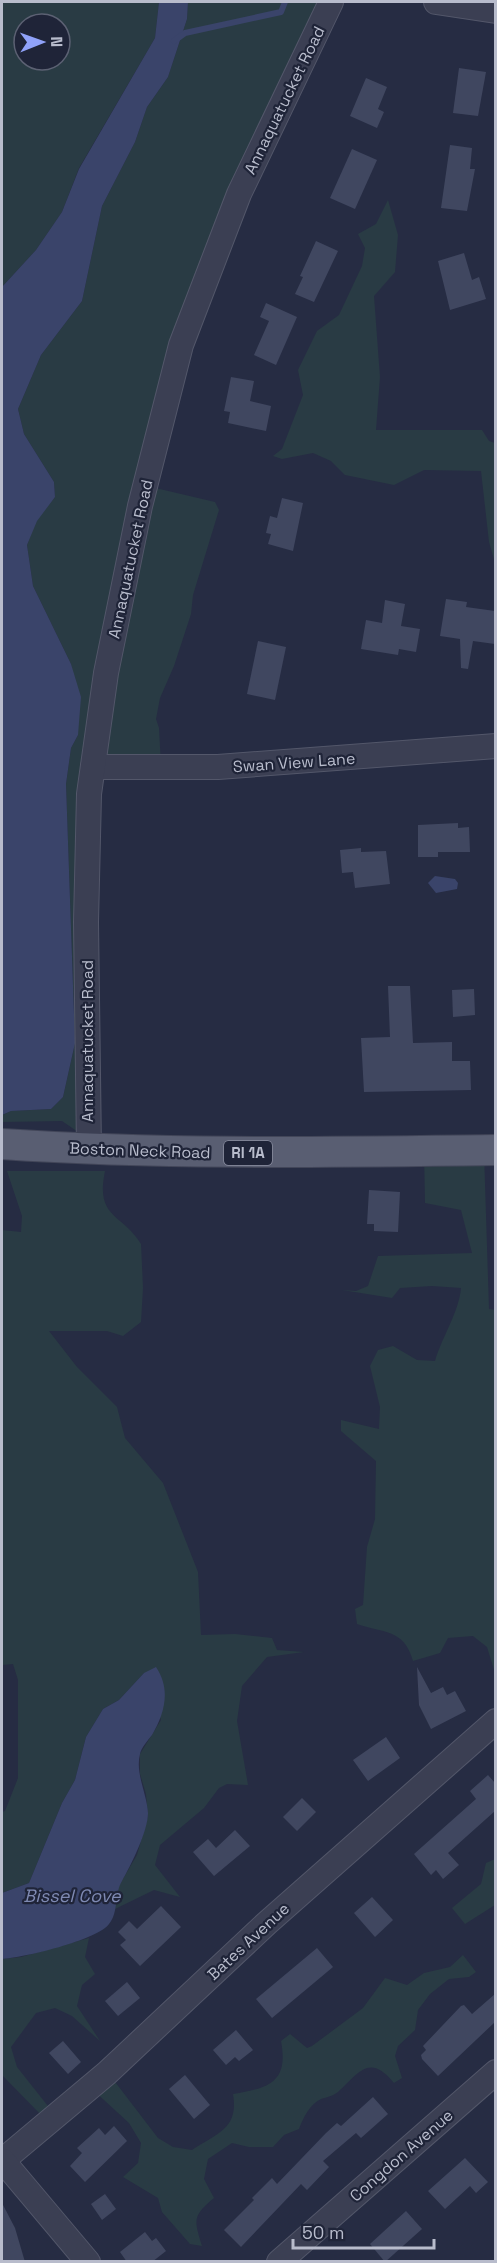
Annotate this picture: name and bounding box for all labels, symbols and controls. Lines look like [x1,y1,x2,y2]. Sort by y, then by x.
north arrow [12,12,72,72]
street label: Annaquatucket Road [239,23,329,178]
text: N [46,36,67,47]
street label: Annaquatucket Road [103,478,158,641]
street label: Swan View Lane [232,748,356,777]
street label: Annaquatucket Road [77,960,98,1122]
street label: Boston Neck Road [69,1138,211,1163]
road number: RI 1A [224,1141,272,1165]
water label: Bissel Cove [23,1884,122,1907]
street label: Bates Avenue [203,1898,294,1985]
street label: Congdon Avenue [345,2105,458,2206]
scale bar [293,2212,434,2250]
text: 50 m [302,2221,344,2244]

